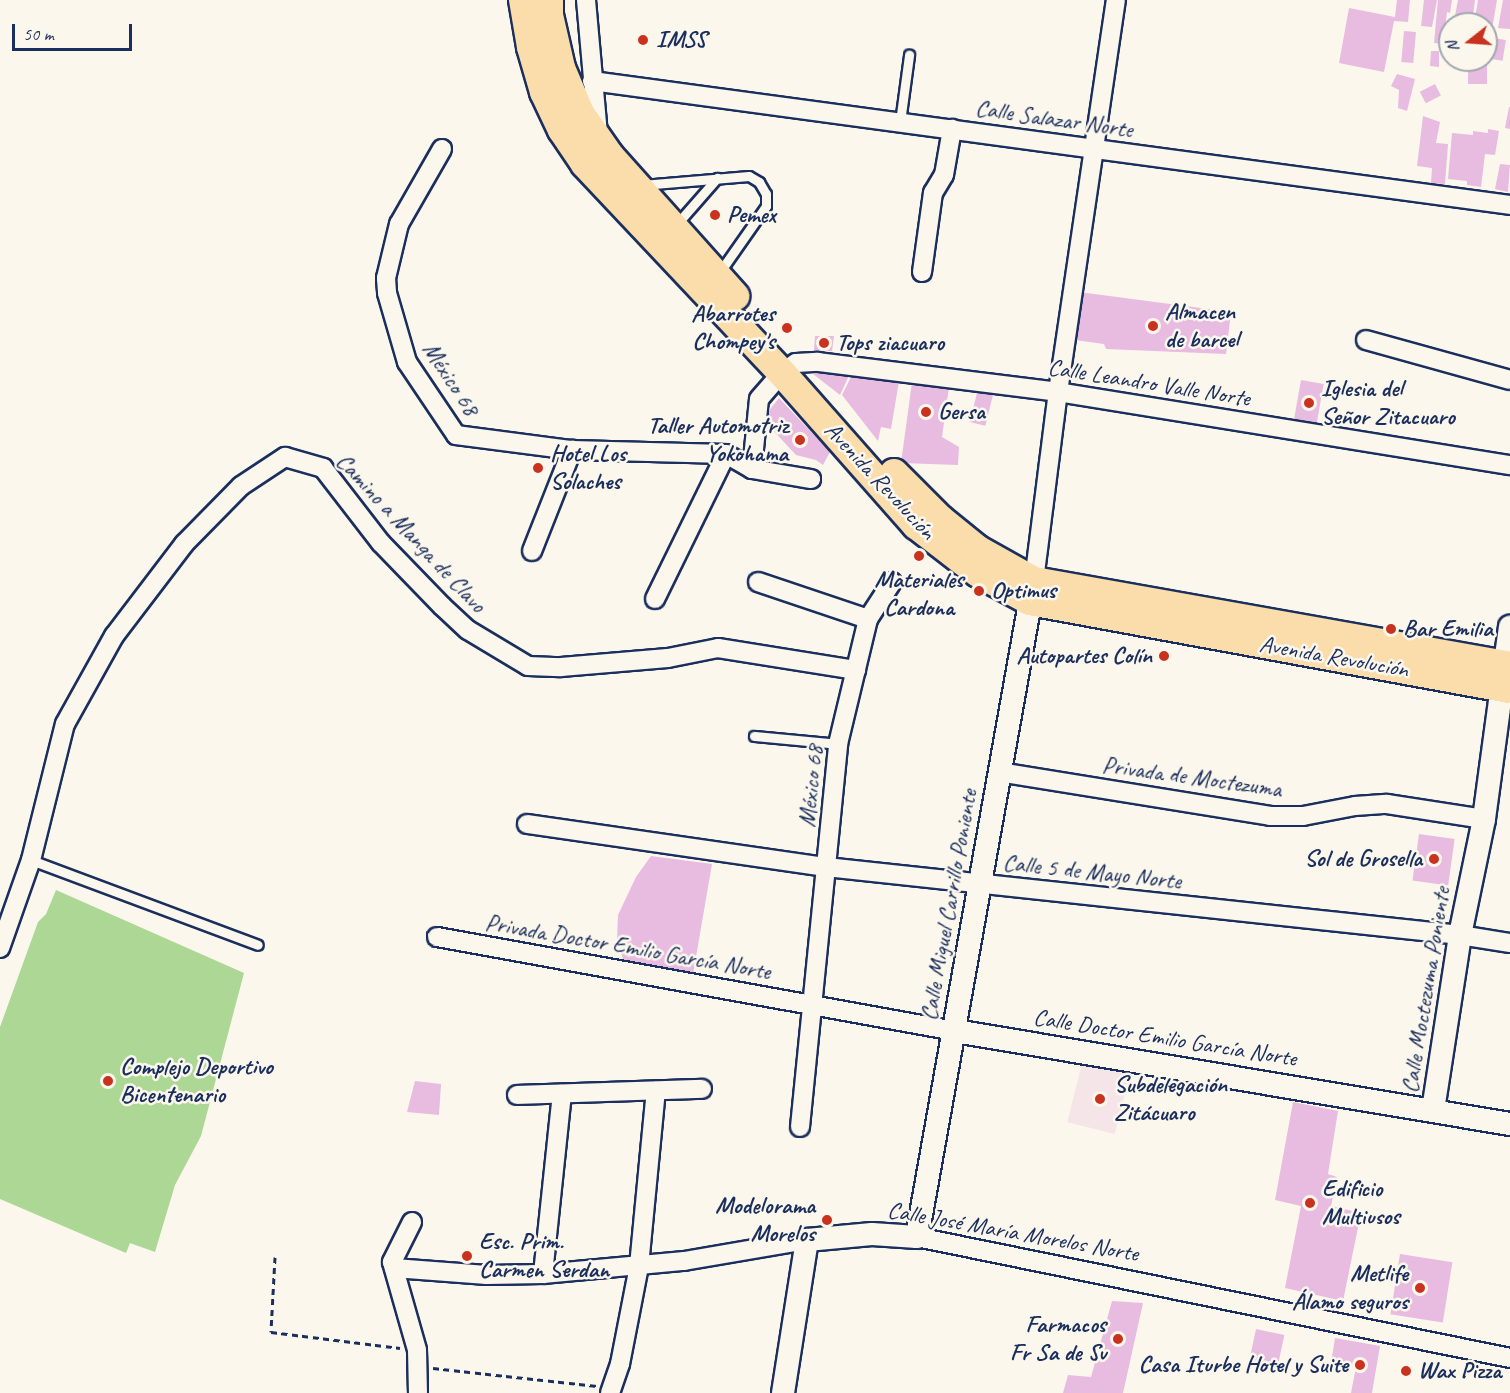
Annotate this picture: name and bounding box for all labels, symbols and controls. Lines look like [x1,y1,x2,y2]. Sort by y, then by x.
scale bar [15,12,135,50]
north arrow [1438,12,1498,72]
text: 50 m [23,23,54,45]
place label: IMSS [656,26,706,54]
marker: IMSS [634,31,652,49]
text: N [1442,39,1464,54]
street label: Calle Salazar Norte [974,94,1134,144]
place label: Pemex [727,201,776,229]
marker: Pemex [708,208,722,222]
place label: Almacen de barcel [1165,298,1240,354]
place label: Abarrotes Chompey's [691,300,775,356]
marker: Almacen de barcel [1146,319,1160,333]
marker: Abarrotes Chompey's [780,321,794,335]
place label: Tops ziacuaro [836,329,945,357]
marker: Tops ziacuaro [817,336,831,350]
street label: México 68 [416,337,486,421]
street label: Calle Leandro Valle Norte [1046,353,1252,413]
place label: Iglesia del Señor Zitacuaro [1321,375,1455,431]
marker: Iglesia del Señor Zitacuaro [1302,396,1316,410]
place label: Gersa [938,398,985,426]
marker: Gersa [919,405,933,419]
place label: Taller Automotriz Yokohama [648,412,788,468]
street label: Avenida Revolución [818,416,942,546]
marker: Taller Automotriz Yokohama [793,433,807,447]
place label: Hotel Los Solaches [550,440,626,496]
street label: Camino a Manga de Clavo [329,447,493,619]
marker: Hotel Los Solaches [531,461,545,475]
marker: Materiales Cardona [912,549,926,563]
place label: Materiales Cardona [875,566,963,622]
place label: Optimus [991,577,1056,605]
marker: Optimus [972,584,986,598]
place label: Bar Emilia [1403,615,1491,643]
marker: Bar Emilia [1384,622,1398,636]
street label: Avenida Revolución [1257,630,1411,684]
place label: Autopartes Colín [1017,642,1152,670]
marker: Autopartes Colín [1157,649,1171,663]
street label: México 68 [792,744,830,828]
street label: Privada de Moctezuma [1101,750,1283,804]
street label: Calle Miguel Carrillo Poniente [914,787,984,1023]
place label: Sol de Grosella [1304,845,1422,873]
street label: Calle 5 de Mayo Norte [1001,848,1183,896]
marker: Sol de Grosella [1427,852,1441,866]
street label: Calle Moctezuma Poniente [1395,885,1457,1095]
street label: Privada Doctor Emilio García Norte [483,908,773,986]
street label: Calle Doctor Emilio García Norte [1031,1003,1299,1073]
place label: Complejo Deportivo Bicentenario [120,1053,273,1109]
place label: Subdelegación Zitácuaro [1114,1071,1227,1127]
marker: Complejo Deportivo Bicentenario [101,1074,115,1088]
marker: Subdelegación Zitácuaro [1091,1090,1109,1108]
place label: Edificio Multiusos [1322,1175,1400,1231]
place label: Modelorama Morelos [715,1192,815,1248]
street label: Calle José María Morelos Norte [885,1196,1141,1268]
marker: Edificio Multiusos [1303,1196,1317,1210]
marker: Modelorama Morelos [820,1213,834,1227]
place label: Esc. Prim. Carmen Serdan [479,1228,608,1284]
marker: Esc. Prim. Carmen Serdan [460,1249,474,1263]
place label: Metlife Álamo seguros [1292,1260,1408,1316]
marker: Metlife Álamo seguros [1413,1281,1427,1295]
place label: Farmacos Fr Sa de Sv [1010,1311,1106,1367]
marker: Farmacos Fr Sa de Sv [1111,1332,1125,1346]
place label: Casa Iturbe Hotel y Suite [1138,1351,1348,1379]
place label: Wax Pizza [1418,1357,1501,1385]
marker: Casa Iturbe Hotel y Suite [1353,1358,1367,1372]
marker: Wax Pizza [1399,1364,1413,1378]

